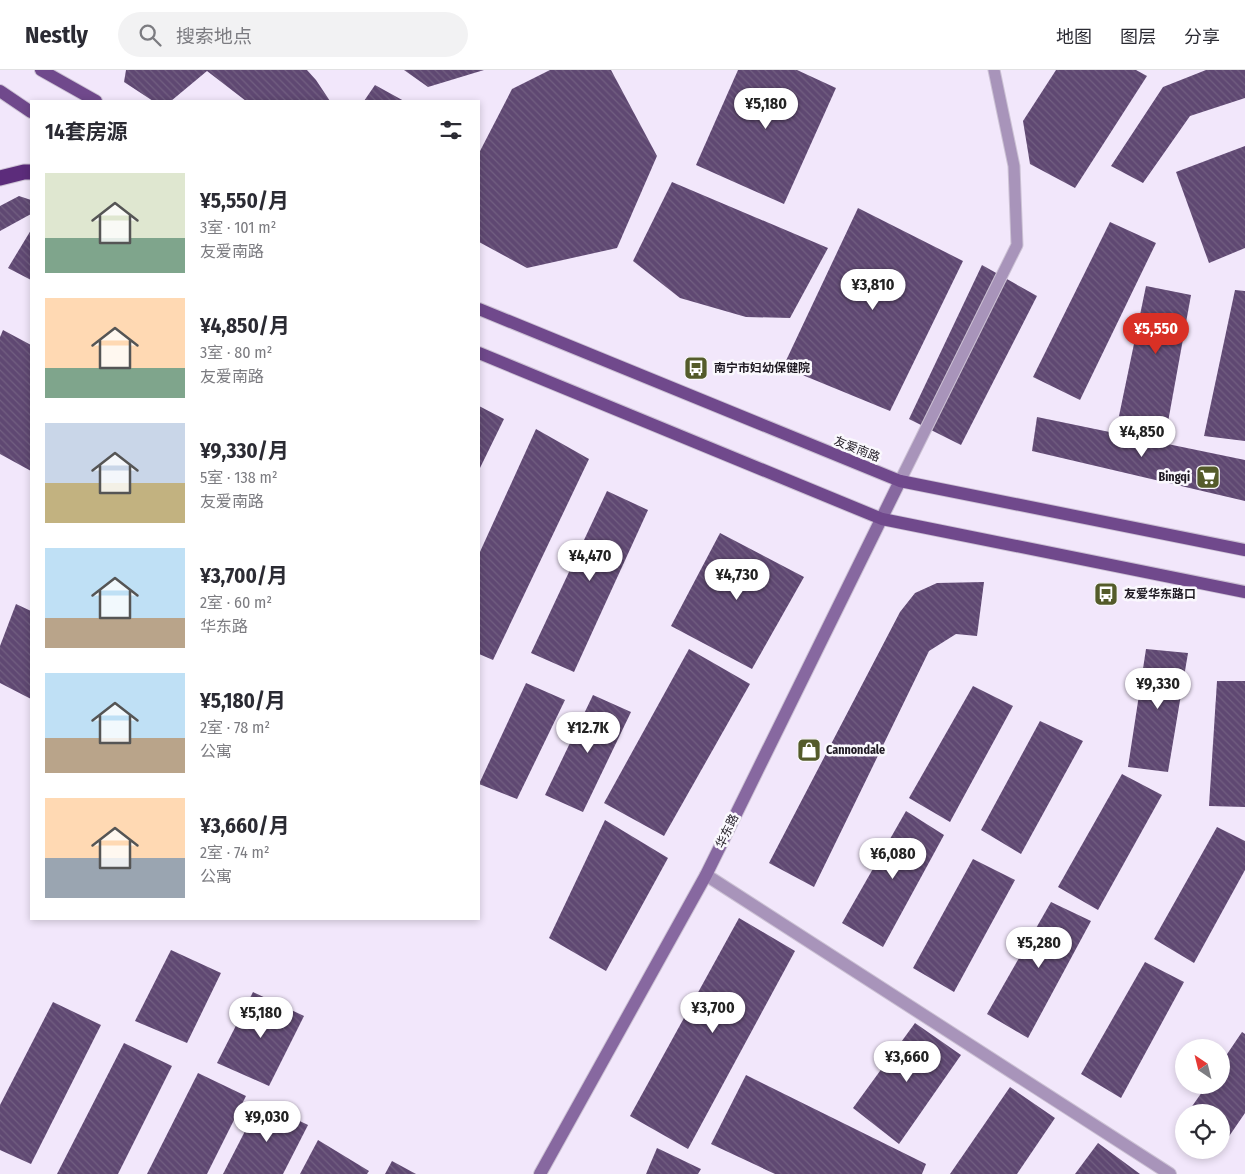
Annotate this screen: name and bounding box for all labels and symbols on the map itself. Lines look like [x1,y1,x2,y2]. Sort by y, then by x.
pin: ¥5,180 [725,88,807,130]
pin: ¥3,810 [832,268,914,311]
pin: ¥5,550 [1115,312,1197,355]
bus stop icon: 南宁市妇幼保健院 [683,355,709,381]
place label: 南宁市妇幼保健院 [714,361,810,375]
pin: ¥4,850 [1101,416,1183,458]
street label: 友爱南路 [832,434,882,464]
supermarket icon: Bingqi [1195,464,1221,490]
place label: Bingqi [1159,470,1190,484]
pin: ¥4,470 [549,540,631,582]
pin: ¥4,730 [696,558,778,601]
bus stop icon: 友爱华东路口 [1093,581,1119,607]
place label: 友爱华东路口 [1124,587,1196,601]
pin: ¥9,330 [1117,668,1199,710]
pin: ¥12.7K [547,712,629,754]
shop icon: Cannondale [796,737,822,763]
place label: Cannondale [826,743,885,757]
street label: 华东路 [713,812,741,850]
pin: ¥6,080 [852,838,934,880]
pin: ¥5,280 [998,926,1080,969]
pin: ¥3,700 [672,992,754,1034]
pin: ¥5,180 [220,996,302,1039]
north arrow [1175,1039,1230,1094]
pin: ¥3,660 [866,1040,948,1083]
pin: ¥9,030 [226,1100,308,1143]

